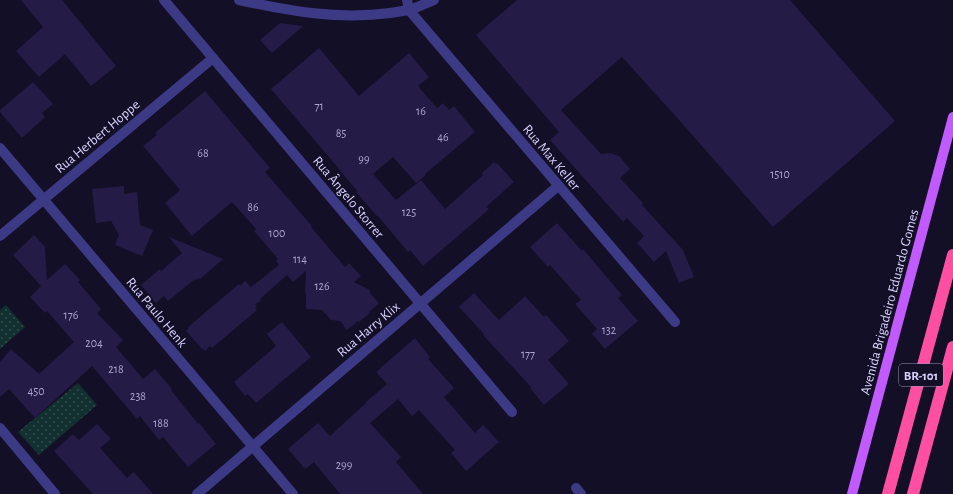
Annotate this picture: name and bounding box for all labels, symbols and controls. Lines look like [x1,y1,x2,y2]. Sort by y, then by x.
street label: Rua Herbert Hoppe [53,97,143,176]
house number: 71 [314,100,324,112]
house number: 16 [416,105,426,117]
street label: Rua Max Keller [520,122,583,193]
house number: 85 [336,127,346,139]
house number: 46 [437,131,449,143]
house number: 68 [197,147,209,159]
street label: Rua Ângelo Storrer [310,153,388,242]
house number: 99 [358,153,370,165]
house number: 1510 [770,168,790,180]
house number: 86 [247,201,259,213]
house number: 125 [402,206,416,218]
street label: Avenida Brigadeiro Eduardo Gomes [858,208,922,397]
house number: 100 [269,227,285,239]
house number: 114 [293,253,307,265]
street label: Rua Paulo Henk [123,275,190,351]
house number: 126 [314,280,330,292]
street label: Rua Harry Klix [335,300,403,360]
house number: 176 [64,309,79,321]
house number: 132 [602,324,617,336]
house number: 204 [85,337,103,349]
house number: 177 [521,348,535,360]
house number: 218 [108,363,124,375]
road number: BR-101 [899,364,943,386]
house number: 450 [27,385,45,397]
house number: 238 [130,390,146,402]
house number: 188 [153,417,169,429]
house number: 299 [336,459,353,471]

